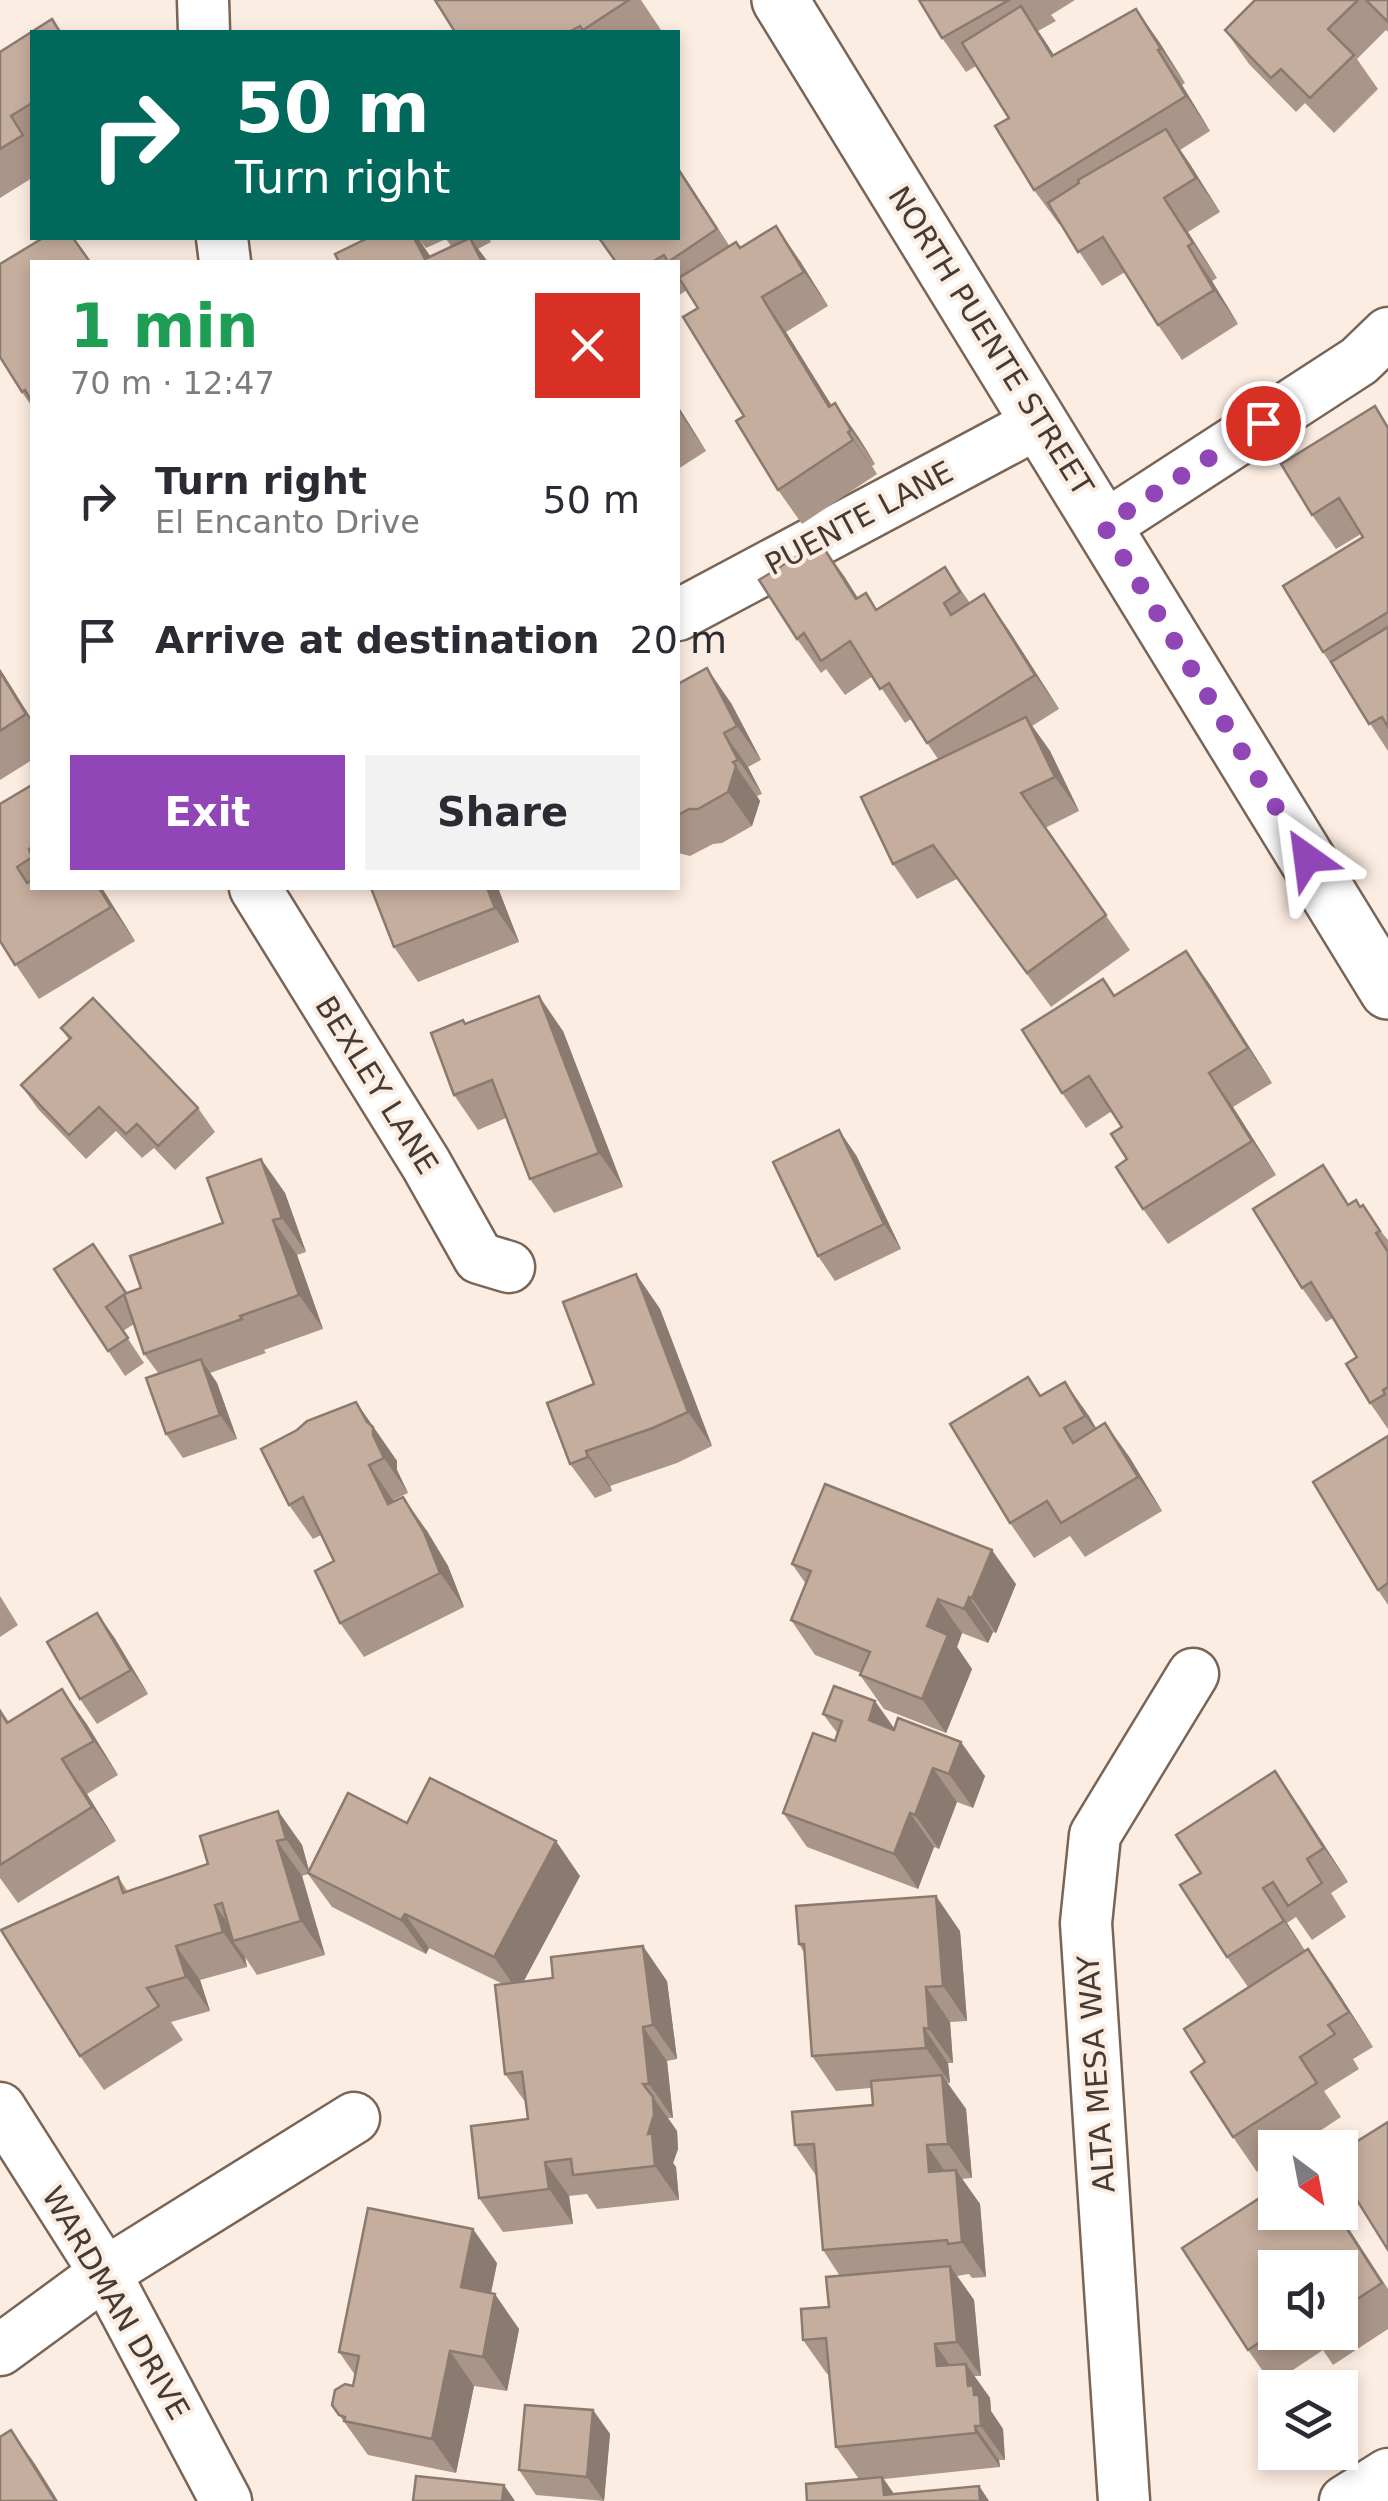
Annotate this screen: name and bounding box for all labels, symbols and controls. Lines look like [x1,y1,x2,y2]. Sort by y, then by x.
text: 50 m [235,67,430,149]
icon: right [70,70,200,200]
text: Turn right [235,151,450,204]
street label: NORTH PUENTE STREET [881,180,1101,503]
text: 1 min [70,291,258,361]
button: close [535,293,640,398]
text: 70 m · 12:47 [70,364,275,402]
pin [1221,381,1306,466]
icon: arrive [1236,396,1291,451]
street label: PUENTE LANE [759,454,959,582]
text: Turn right [155,459,367,503]
icon: right [70,473,125,528]
text: 50 m [543,478,640,522]
text: El Encanto Drive [155,503,420,541]
icon: arrive [70,613,125,668]
text: Arrive at destination [155,618,600,662]
text: 20 m [630,618,727,662]
button: Exit [70,755,345,870]
button: Share [365,755,640,870]
position arrow [1255,806,1359,910]
street label: BEXLEY LANE [308,990,446,1180]
street label: ALTA MESA WAY [1070,1953,1122,2194]
north arrow [1258,2130,1358,2230]
map controls [1258,2130,1358,2470]
street label: WARDMAN DRIVE [35,2180,197,2426]
button: sound [1258,2250,1358,2350]
button: layers [1258,2370,1358,2470]

